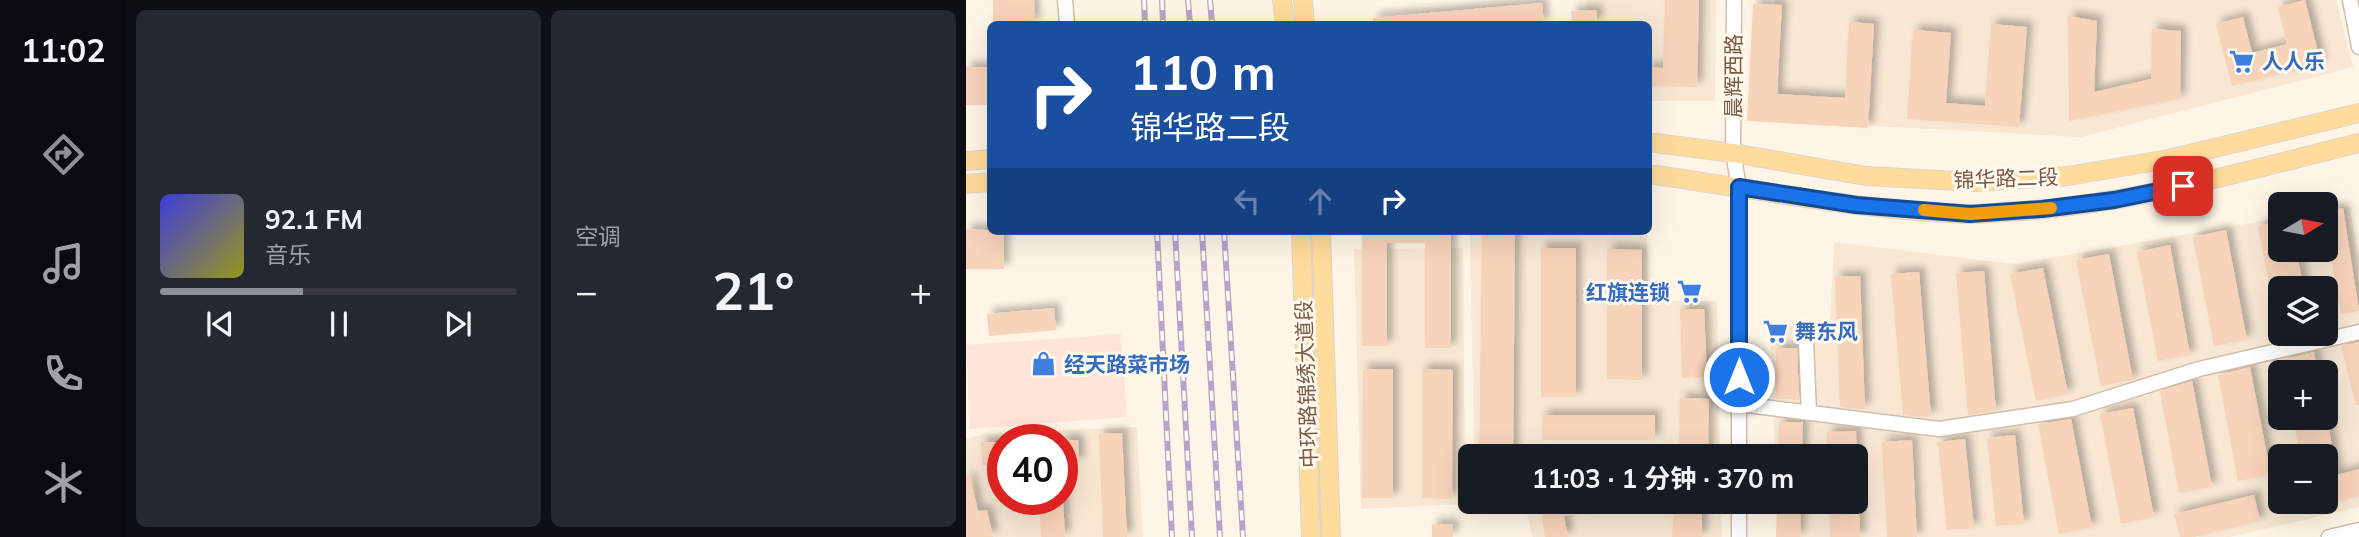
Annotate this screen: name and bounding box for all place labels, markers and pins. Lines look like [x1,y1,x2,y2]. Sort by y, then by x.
supermarket icon: 人人乐 [2228,47,2256,75]
place label: 人人乐 [2262,48,2325,74]
pin [2153,156,2213,216]
supermarket icon: 红旗连锁 [1676,278,1704,306]
place label: 红旗连锁 [1586,279,1670,305]
supermarket icon: 舞东风 [1761,317,1789,345]
place label: 舞东风 [1795,318,1858,344]
shop icon: 经天路菜市场 [1030,350,1058,378]
place label: 经天路菜市场 [1064,351,1190,377]

